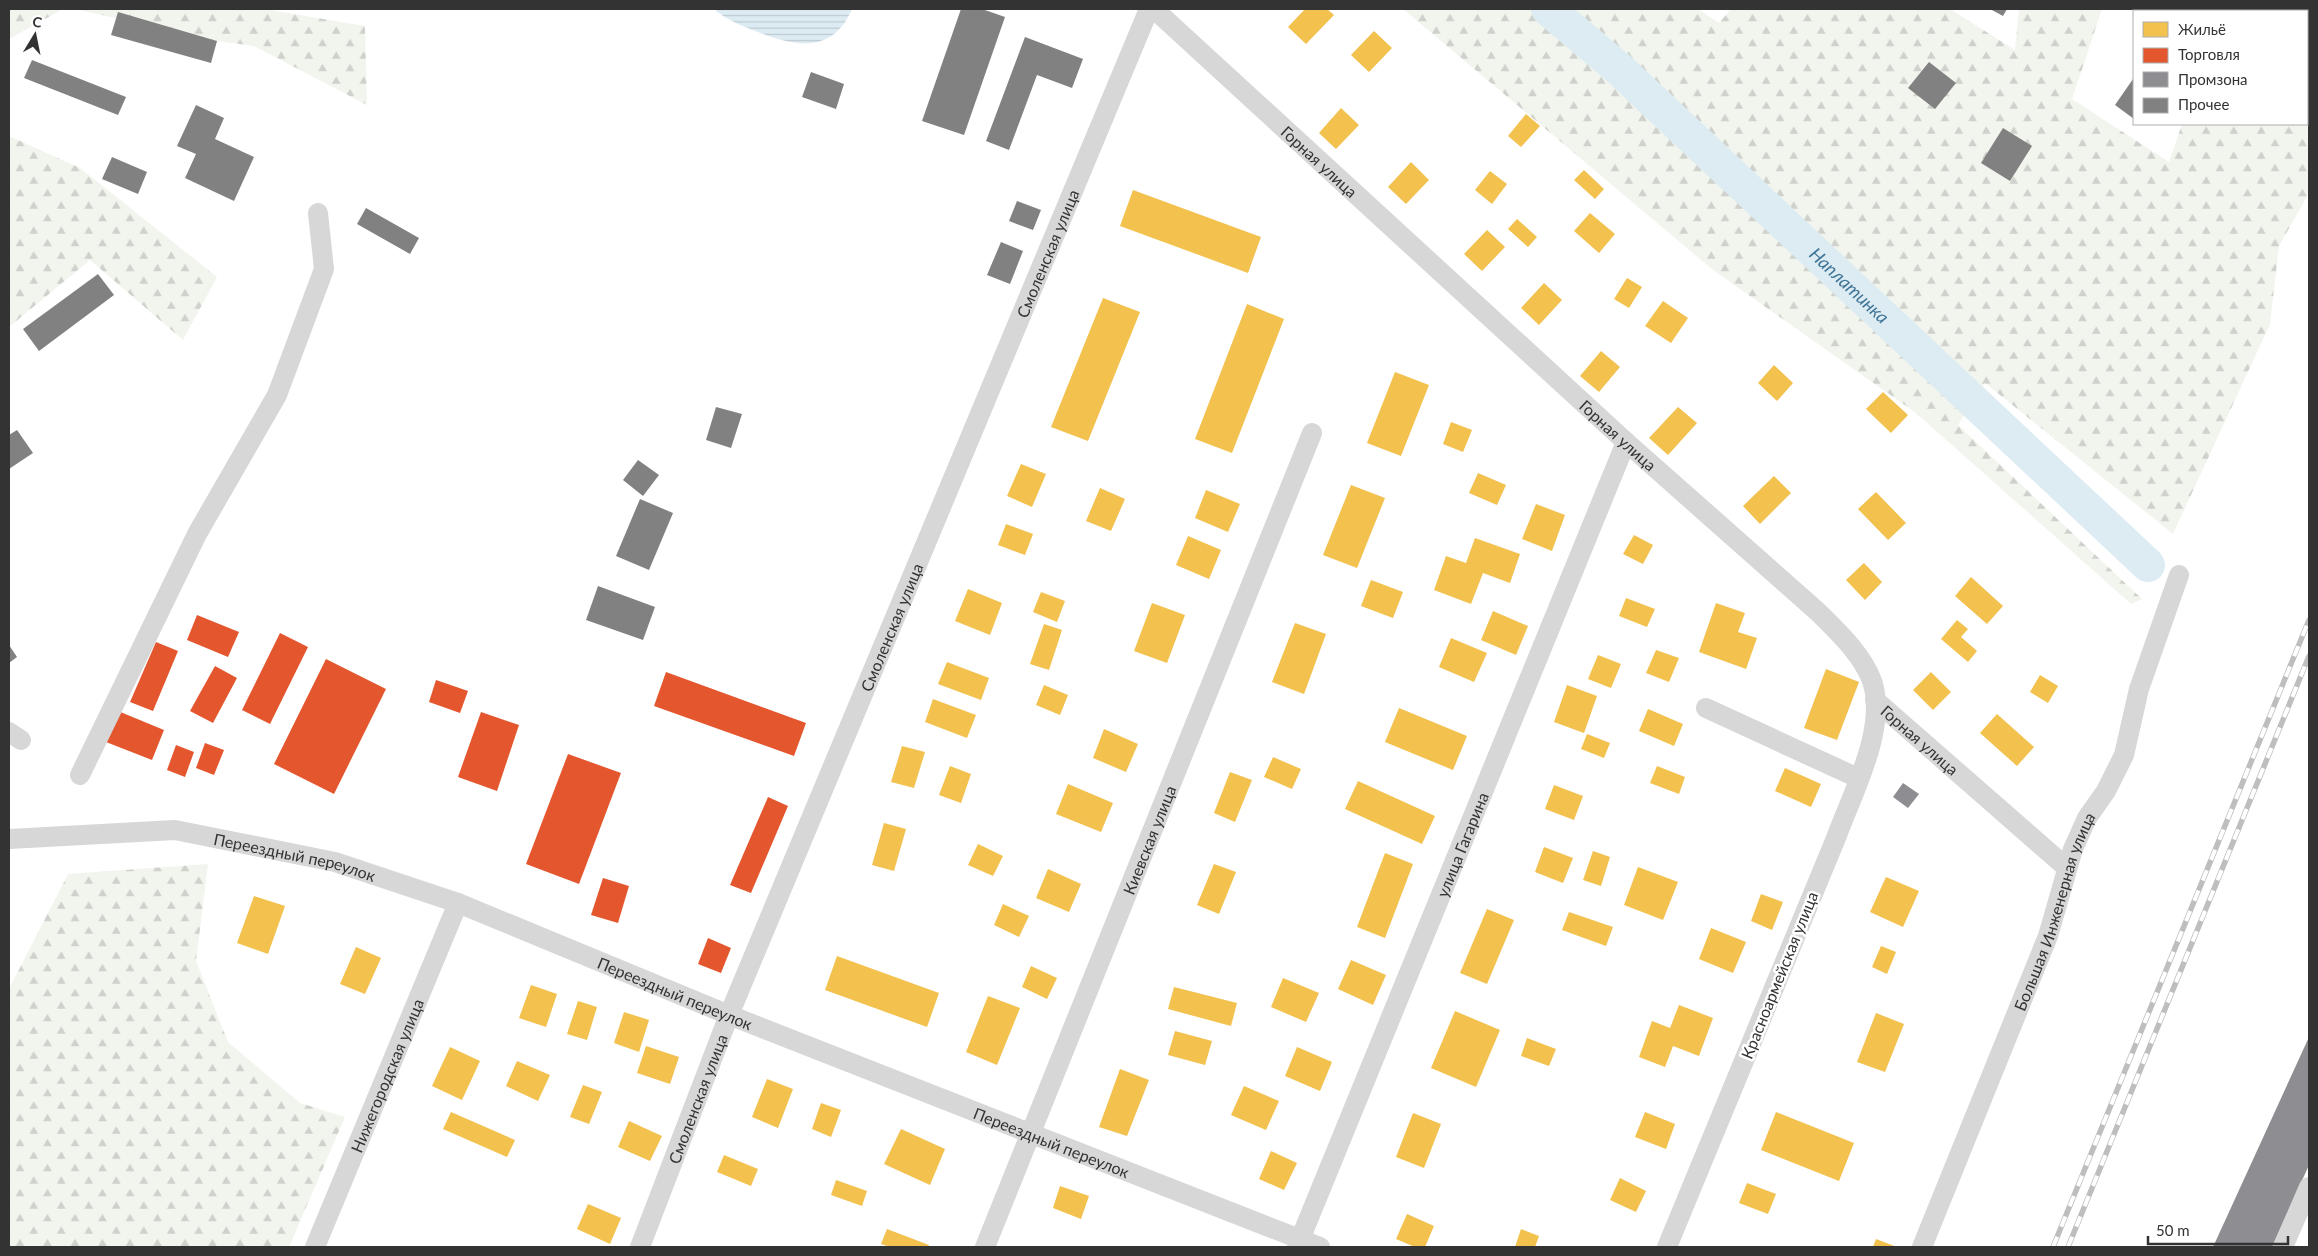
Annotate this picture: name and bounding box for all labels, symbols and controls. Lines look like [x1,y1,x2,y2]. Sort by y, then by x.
north arrow [10,10,60,60]
legend [2133,10,2308,125]
text: С [31,13,44,31]
text: Жильё [2178,20,2226,38]
text: Торговля [2178,45,2240,63]
text: Промзона [2178,70,2248,88]
text: Прочее [2178,95,2229,113]
street label: Горная улица [1278,121,1362,201]
street label: Смоленская улица [1012,186,1082,320]
water label: Наплатинка [1805,243,1894,328]
street label: Горная улица [1576,395,1661,474]
street label: Смоленская улица [856,560,926,694]
street label: Горная улица [1878,701,1963,778]
street label: Киевская улица [1118,782,1179,897]
street label: улица Гагарина [1432,789,1491,900]
street label: Большая Инженерная улица [2009,808,2098,1013]
street label: Переездный переулок [212,829,379,885]
street label: Красноармейская улица [1737,889,1821,1061]
street label: Переездный переулок [595,952,756,1033]
street label: Нижегородская улица [346,996,427,1155]
street label: Смоленская улица [664,1031,730,1166]
street label: Переездный переулок [971,1103,1133,1181]
scale bar [2148,1214,2288,1246]
text: 50 m [2156,1221,2190,1239]

